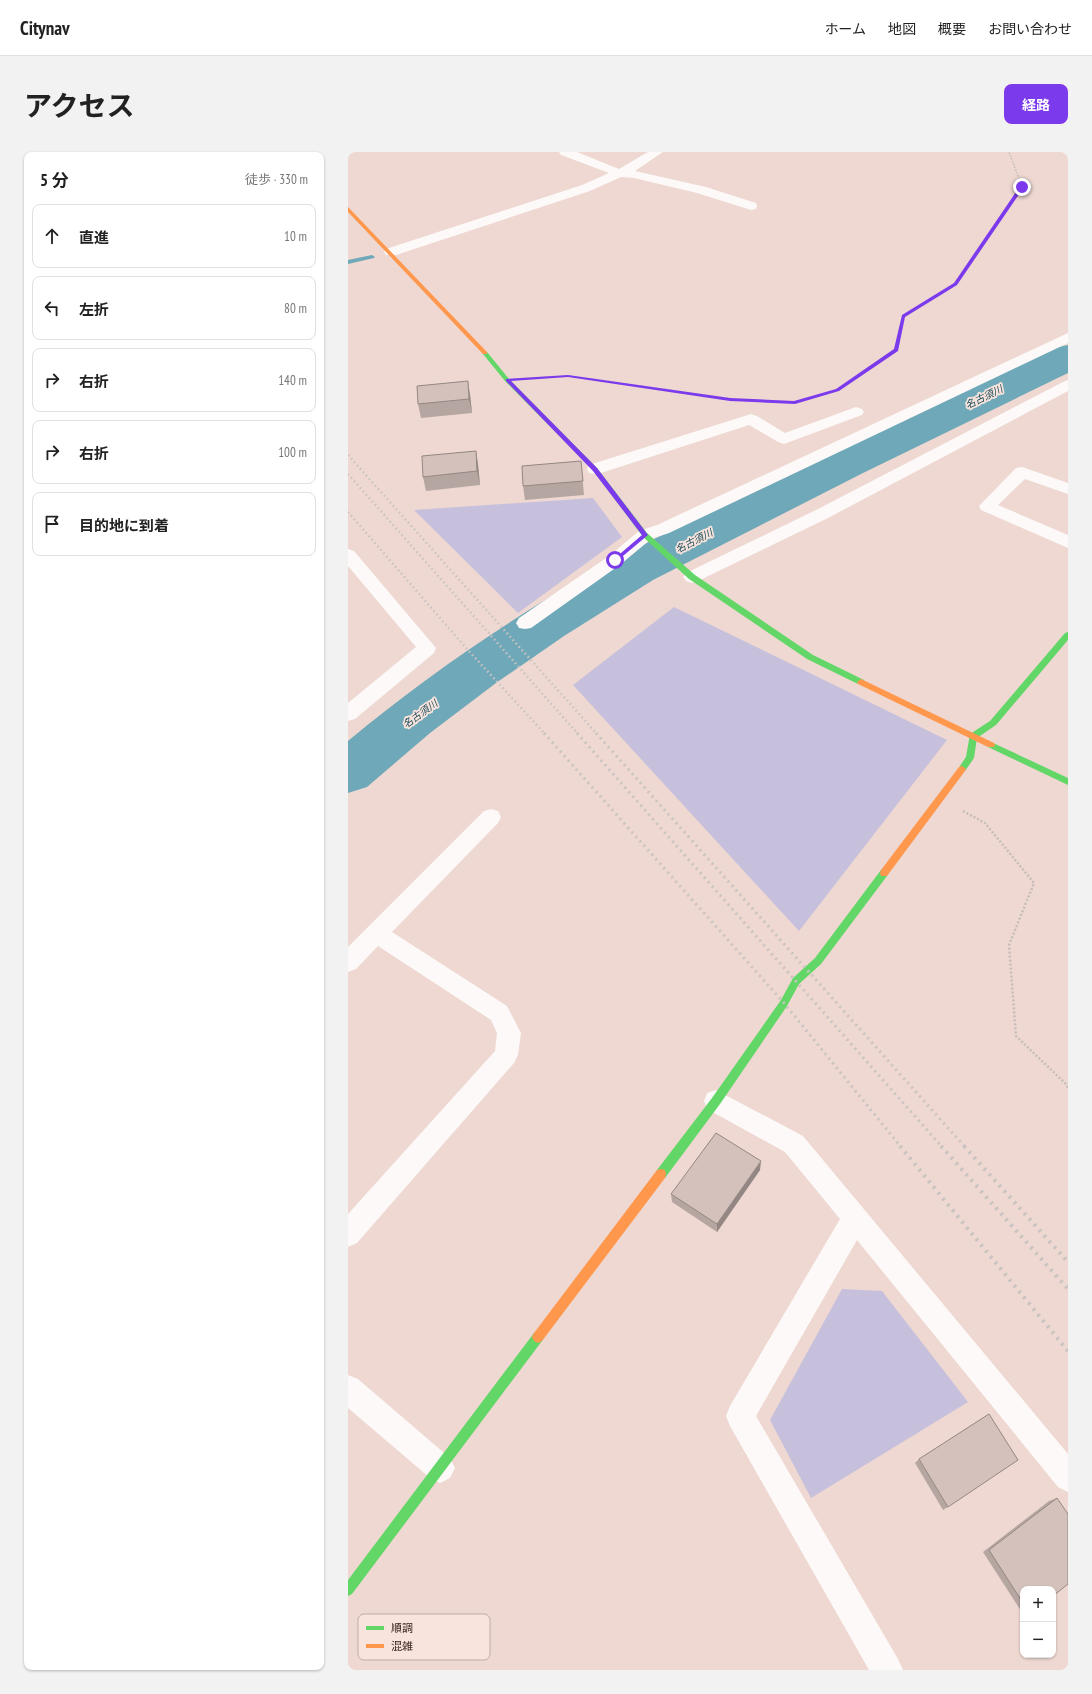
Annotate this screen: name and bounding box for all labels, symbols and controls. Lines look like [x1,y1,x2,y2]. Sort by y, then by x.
text: Citynav [20,16,70,40]
text: ホーム [824,20,866,38]
text: 地図 [888,20,916,38]
text: 概要 [938,20,966,38]
text: お問い合わせ [988,20,1072,38]
button: 経路 [1004,84,1068,124]
text: アクセス [24,87,135,124]
text: 5 分 [40,169,69,191]
text: 徒歩 · 330 m [245,171,308,188]
route end [1013,178,1031,196]
icon: ahead [41,225,63,247]
text: 直進 [79,228,109,247]
text: 10 m [284,228,307,245]
icon: left [41,297,63,319]
text: 左折 [79,300,109,319]
text: 80 m [284,300,307,317]
icon: right [41,369,63,391]
text: 右折 [79,372,109,391]
text: 140 m [278,372,307,389]
water label: 名古須川 [963,382,1006,412]
icon: right [41,441,63,463]
text: 右折 [79,444,109,463]
text: 100 m [278,444,307,461]
icon: arrive [41,513,63,535]
text: 目的地に到着 [79,516,169,535]
water label: 名古須川 [673,526,716,556]
route start [606,551,624,569]
water label: 名古須川 [400,696,441,731]
map controls [1020,1586,1056,1658]
button: + [1020,1586,1056,1622]
legend [358,1614,490,1660]
text: 順調 [391,1621,413,1635]
button: − [1020,1622,1056,1658]
text: 混雑 [391,1639,413,1653]

